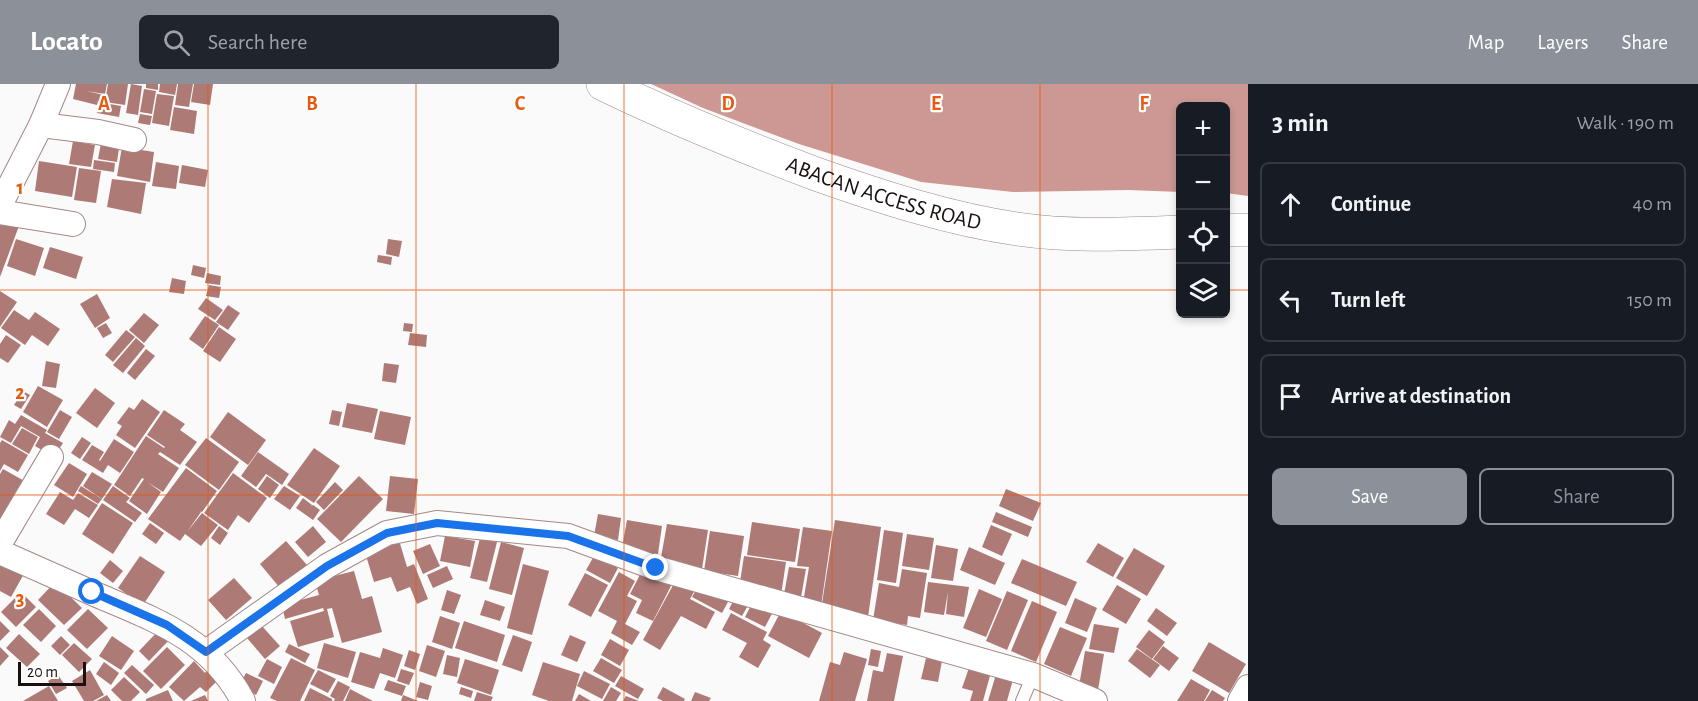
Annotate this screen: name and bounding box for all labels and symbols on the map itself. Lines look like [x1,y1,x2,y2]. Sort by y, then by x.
text: A [98,94,110,114]
text: B [306,94,318,114]
text: C [515,94,526,114]
text: D [721,94,735,114]
text: E [931,94,941,114]
text: F [1139,94,1149,114]
street label: ABACAN ACCESS ROAD [783,153,983,233]
text: 1 [16,178,24,198]
text: 2 [15,383,25,403]
route end [642,554,668,580]
route start [78,578,104,604]
text: 3 [16,589,24,609]
scale bar [18,659,86,686]

